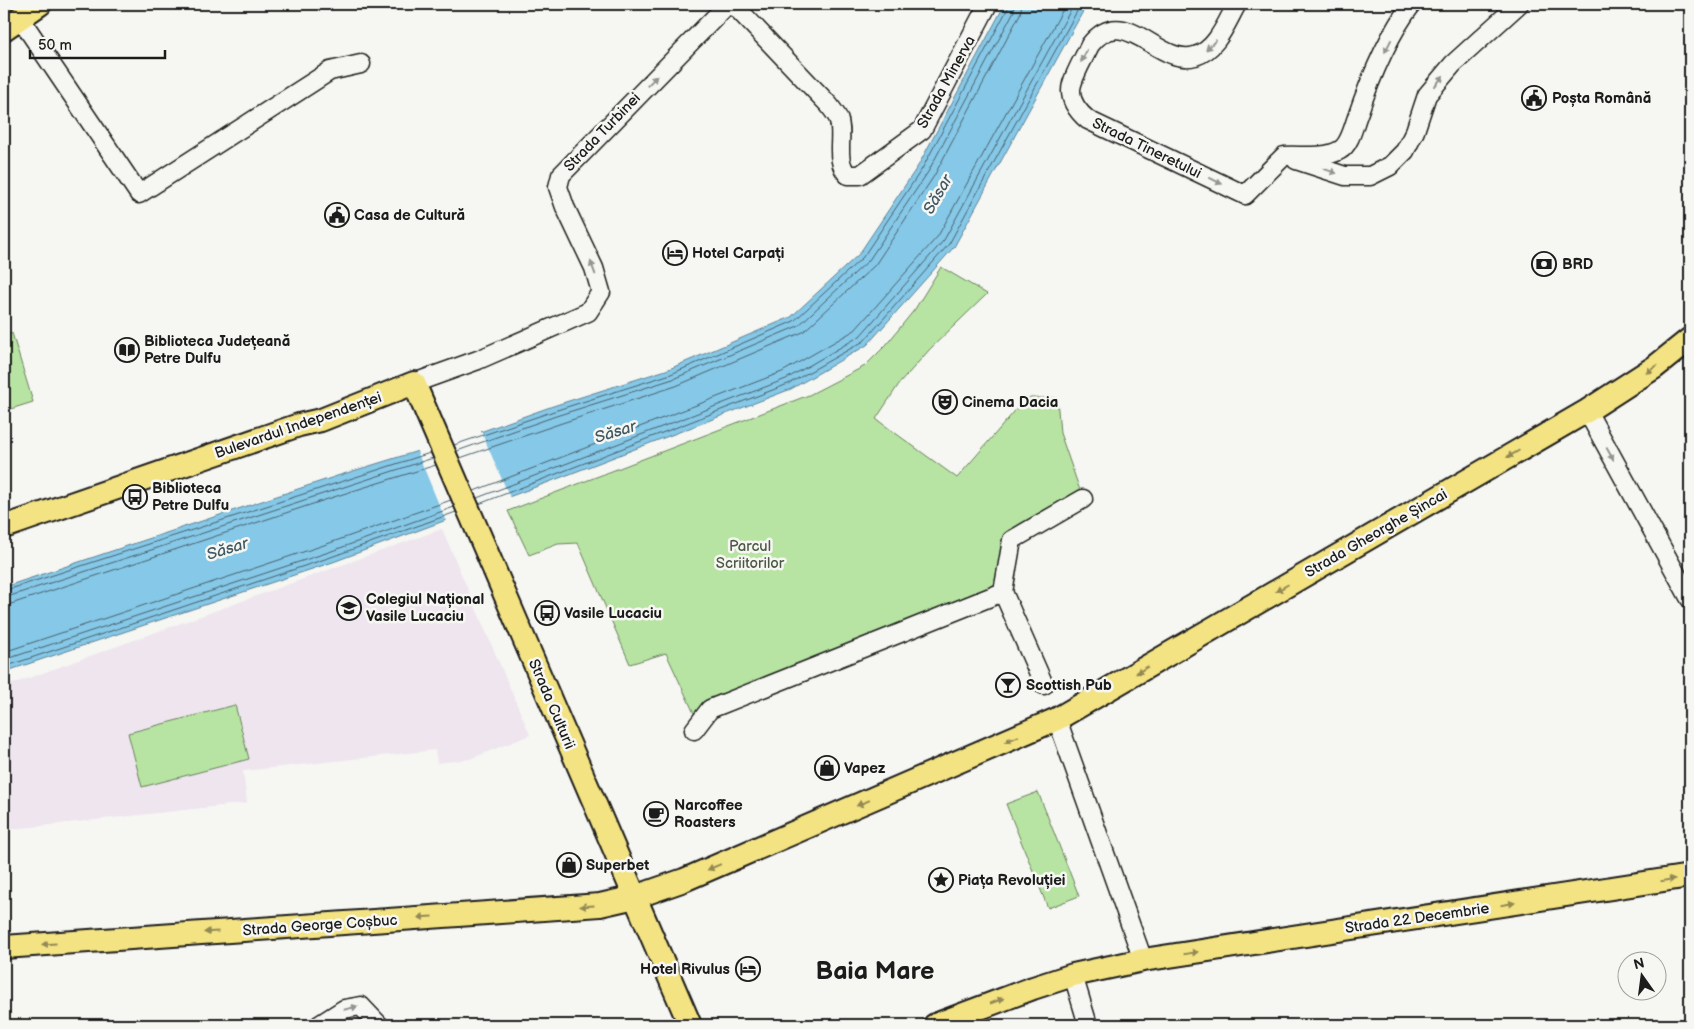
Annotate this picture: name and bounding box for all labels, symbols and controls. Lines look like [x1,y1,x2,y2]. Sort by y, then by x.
scale bar [30,28,165,60]
street label: Strada Minerva [913,33,980,132]
text: 50 m [38,36,72,55]
one-way arrow [1384,38,1392,53]
one-way arrow [1205,39,1217,51]
one-way arrow [1080,49,1088,63]
one-way arrow [646,75,658,87]
one-way arrow [1433,75,1444,88]
public building icon: Poșta Română [1521,85,1547,111]
street label: Strada Turbinei [560,89,645,176]
place label: Poșta Română [1552,89,1651,108]
street label: Strada Tineretului [1089,114,1205,183]
one-way arrow [1323,168,1338,176]
water label: Săsar [920,171,958,218]
one-way arrow [1209,177,1224,185]
public building icon: Casa de Cultură [324,202,350,228]
place label: Casa de Cultură [354,206,465,225]
hotel icon: Hotel Carpați [662,240,688,266]
place label: Hotel Carpați [692,244,785,263]
bank icon: BRD [1531,251,1557,277]
place label: BRD [1562,255,1593,274]
one-way arrow [589,260,597,275]
place label: Biblioteca Județeană Petre Dulfu [144,332,290,368]
library icon: Biblioteca Județeană Petre Dulfu [114,337,140,363]
one-way arrow [1645,364,1659,374]
street label: Bulevardul Independenței [212,388,384,463]
theatre icon: Cinema Dacia [932,389,958,415]
place label: Cinema Dacia [962,393,1058,412]
water label: Săsar [592,417,640,448]
one-way arrow [1606,447,1614,461]
one-way arrow [1507,449,1520,458]
place label: Biblioteca Petre Dulfu [152,479,229,515]
bus stop icon: Biblioteca Petre Dulfu [122,484,148,510]
street label: Strada Gheorghe Șincai [1302,485,1451,582]
water label: Săsar [204,534,252,565]
park label: Parcul Scriitorilor [716,537,785,573]
one-way arrow [1275,584,1288,593]
place label: Colegiul Național Vasile Lucaciu [366,590,484,626]
school or university icon: Colegiul Național Vasile Lucaciu [336,595,362,621]
bus stop icon: Vasile Lucaciu [534,600,560,626]
place label: Vasile Lucaciu [564,604,662,623]
street label: Strada Culturii [524,656,579,752]
one-way arrow [1135,666,1148,675]
bar icon: Scottish Pub [995,672,1021,698]
place label: Scottish Pub [1026,676,1112,695]
one-way arrow [1005,735,1019,743]
shop icon: Vapez [814,755,840,781]
place label: Vapez [844,759,886,778]
place label: Narcoffee Roasters [674,796,743,832]
one-way arrow [856,800,870,808]
cafe icon: Narcoffee Roasters [643,801,669,827]
shop icon: Superbet [556,852,582,878]
place label: Superbet [586,856,649,875]
one-way arrow [707,864,721,872]
place icon: Piața Revoluției [928,867,954,893]
place label: Piața Revoluției [958,871,1066,890]
one-way arrow [1661,875,1677,883]
street label: Strada 22 Decembrie [1344,899,1491,938]
one-way arrow [1500,900,1516,908]
one-way arrow [579,902,595,910]
street label: Strada George Coșbuc [242,911,398,940]
one-way arrow [417,914,433,922]
one-way arrow [203,929,219,937]
one-way arrow [40,940,56,948]
one-way arrow [1184,948,1200,956]
north arrow [1616,952,1666,1002]
text: N [1632,954,1646,973]
hotel icon: Hotel Rivulus [735,956,761,982]
district label: Baia Mare [816,956,934,987]
place label: Hotel Rivulus [640,960,730,979]
one-way arrow [990,997,1004,1005]
one-way arrow [343,1004,359,1012]

